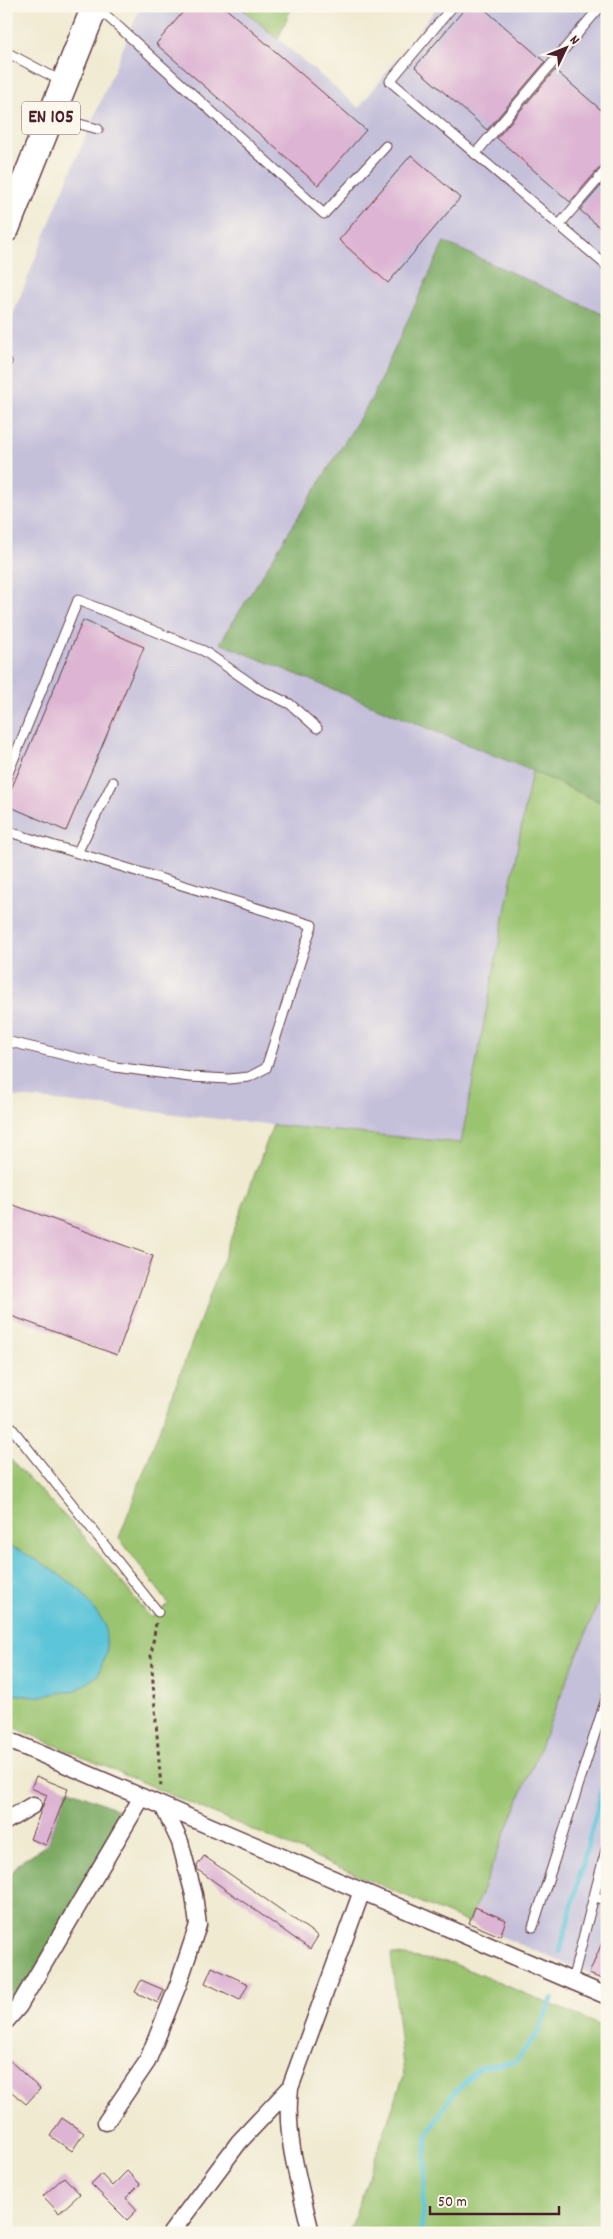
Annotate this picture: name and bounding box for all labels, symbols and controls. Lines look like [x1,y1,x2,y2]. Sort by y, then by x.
north arrow [540,22,590,72]
text: N [564,31,584,50]
road number: EN 105 [22,102,80,134]
scale bar [430,2184,559,2216]
text: 50 m [438,2192,467,2214]

